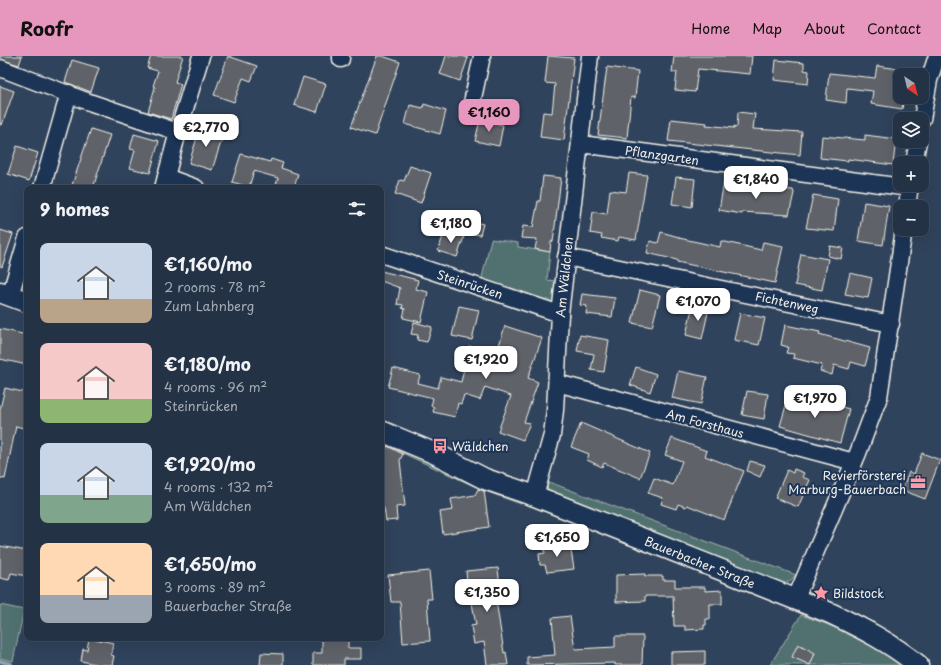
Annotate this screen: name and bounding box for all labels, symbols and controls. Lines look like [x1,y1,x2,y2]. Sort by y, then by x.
text: Roofr [20,14,73,42]
text: Home [691,18,730,39]
text: Map [752,18,782,39]
text: About [804,18,845,39]
text: Contact [867,18,921,39]
north arrow [893,68,929,104]
map controls [893,68,929,236]
pin: €1,160 [456,99,522,133]
text: €1,160 [468,102,510,121]
button: layers [893,112,929,148]
pin: €2,770 [173,114,239,148]
text: €2,770 [183,117,229,136]
street label: Pflanzgarten [624,141,700,169]
button: + [893,156,929,192]
pin: €1,840 [723,166,789,200]
text: €1,840 [733,169,779,188]
text: 9 homes [40,196,109,222]
icon: filters [346,198,368,220]
button: − [893,200,929,236]
pin: €1,180 [418,210,484,244]
text: €1,180 [430,213,472,232]
street label: Am Wäldchen [551,236,577,318]
text: €1,160/mo [164,251,252,277]
icon: home [72,259,120,307]
street label: Steinrücken [435,265,505,303]
text: 2 rooms · 78 m² [164,277,266,296]
street label: Fichtenweg [754,286,820,318]
pin: €1,070 [665,288,731,322]
text: €1,070 [675,291,721,310]
text: Zum Lahnberg [164,296,254,315]
pin: €1,920 [453,346,519,380]
text: €1,920 [463,349,509,368]
text: €1,180/mo [164,351,251,377]
icon: home [72,359,120,407]
text: 4 rooms · 96 m² [164,377,267,396]
pin: €1,970 [782,385,848,419]
text: €1,970 [793,388,837,407]
text: Steinrücken [164,396,238,415]
street label: Am Forsthaus [664,404,746,442]
bus stop icon: Wäldchen [431,437,449,455]
place label: Wäldchen [452,437,509,455]
text: €1,920/mo [164,451,255,477]
icon: home [72,459,120,507]
place label: Revierförsterei Marburg-Bauerbach [788,466,906,498]
office icon: Revierförsterei Marburg-Bauerbach [909,473,927,491]
text: 4 rooms · 132 m² [164,477,274,496]
text: Am Wäldchen [164,496,252,515]
pin: €1,650 [524,524,590,558]
text: €1,650 [534,527,580,546]
street label: Bauerbacher Straße [642,532,758,592]
text: €1,650/mo [164,551,256,577]
icon: home [72,559,120,607]
text: 3 rooms · 89 m² [164,577,266,596]
pin: €1,350 [454,579,520,613]
text: €1,350 [464,582,510,601]
place icon: Bildstock [812,584,830,602]
place label: Bildstock [833,584,884,602]
text: Bauerbacher Straße [164,596,292,615]

